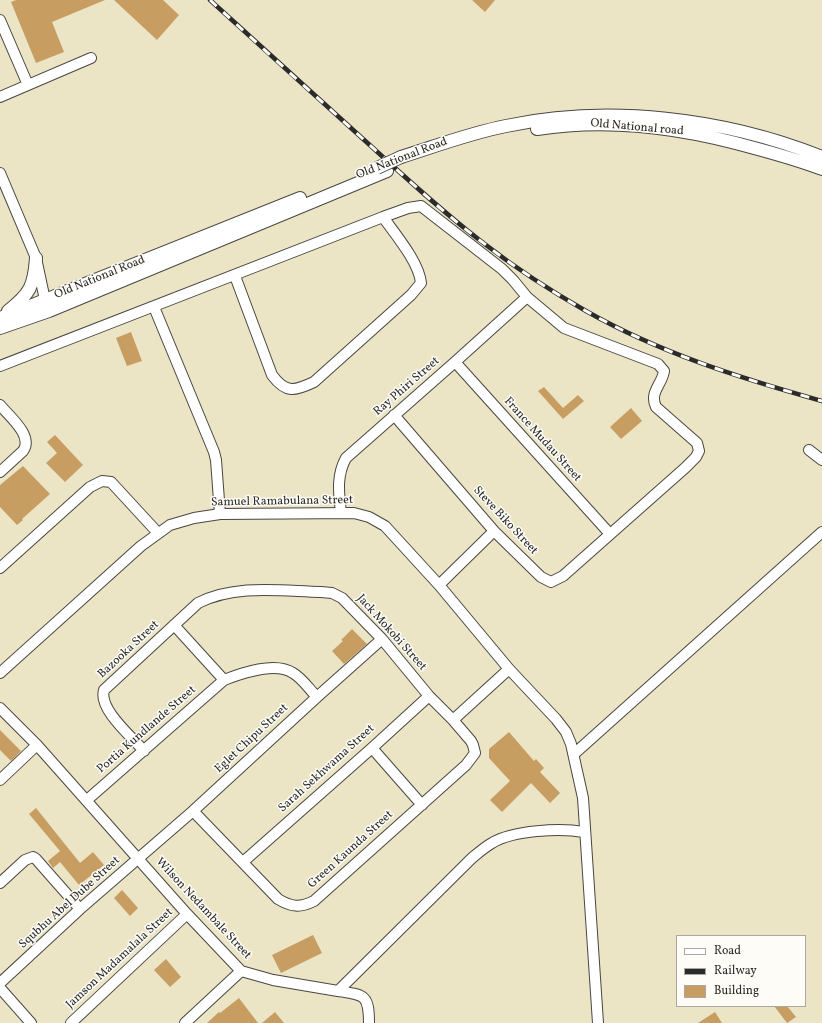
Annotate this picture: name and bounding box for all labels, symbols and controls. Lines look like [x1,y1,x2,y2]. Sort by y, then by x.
street label: Old National road [590,117,684,139]
street label: Old National Road [354,135,450,183]
street label: Old National Road [52,253,148,303]
street label: Ray Phiri Street [371,354,443,420]
street label: France Mudau Street [500,395,584,485]
street label: Steve Biko Street [470,484,540,558]
street label: Samuel Ramabulana Street [211,494,353,510]
street label: Jack Mokobi Street [353,592,429,674]
street label: Bazooka Street [95,618,163,682]
street label: Portia Kundlande Street [95,683,199,777]
street label: Eglet Chipu Street [212,701,292,777]
street label: Sarah Sekhwama Street [276,722,378,816]
street label: Green Kaunda Street [306,808,396,892]
street label: Squbhu Abel Dube Street [16,854,124,952]
street label: Wilson Nedambale Street [152,855,254,963]
street label: Jamson Madamalala Street [63,906,177,1012]
legend [676,935,806,1007]
text: Road [714,943,741,959]
text: Railway [714,963,757,979]
text: Building [714,983,759,999]

